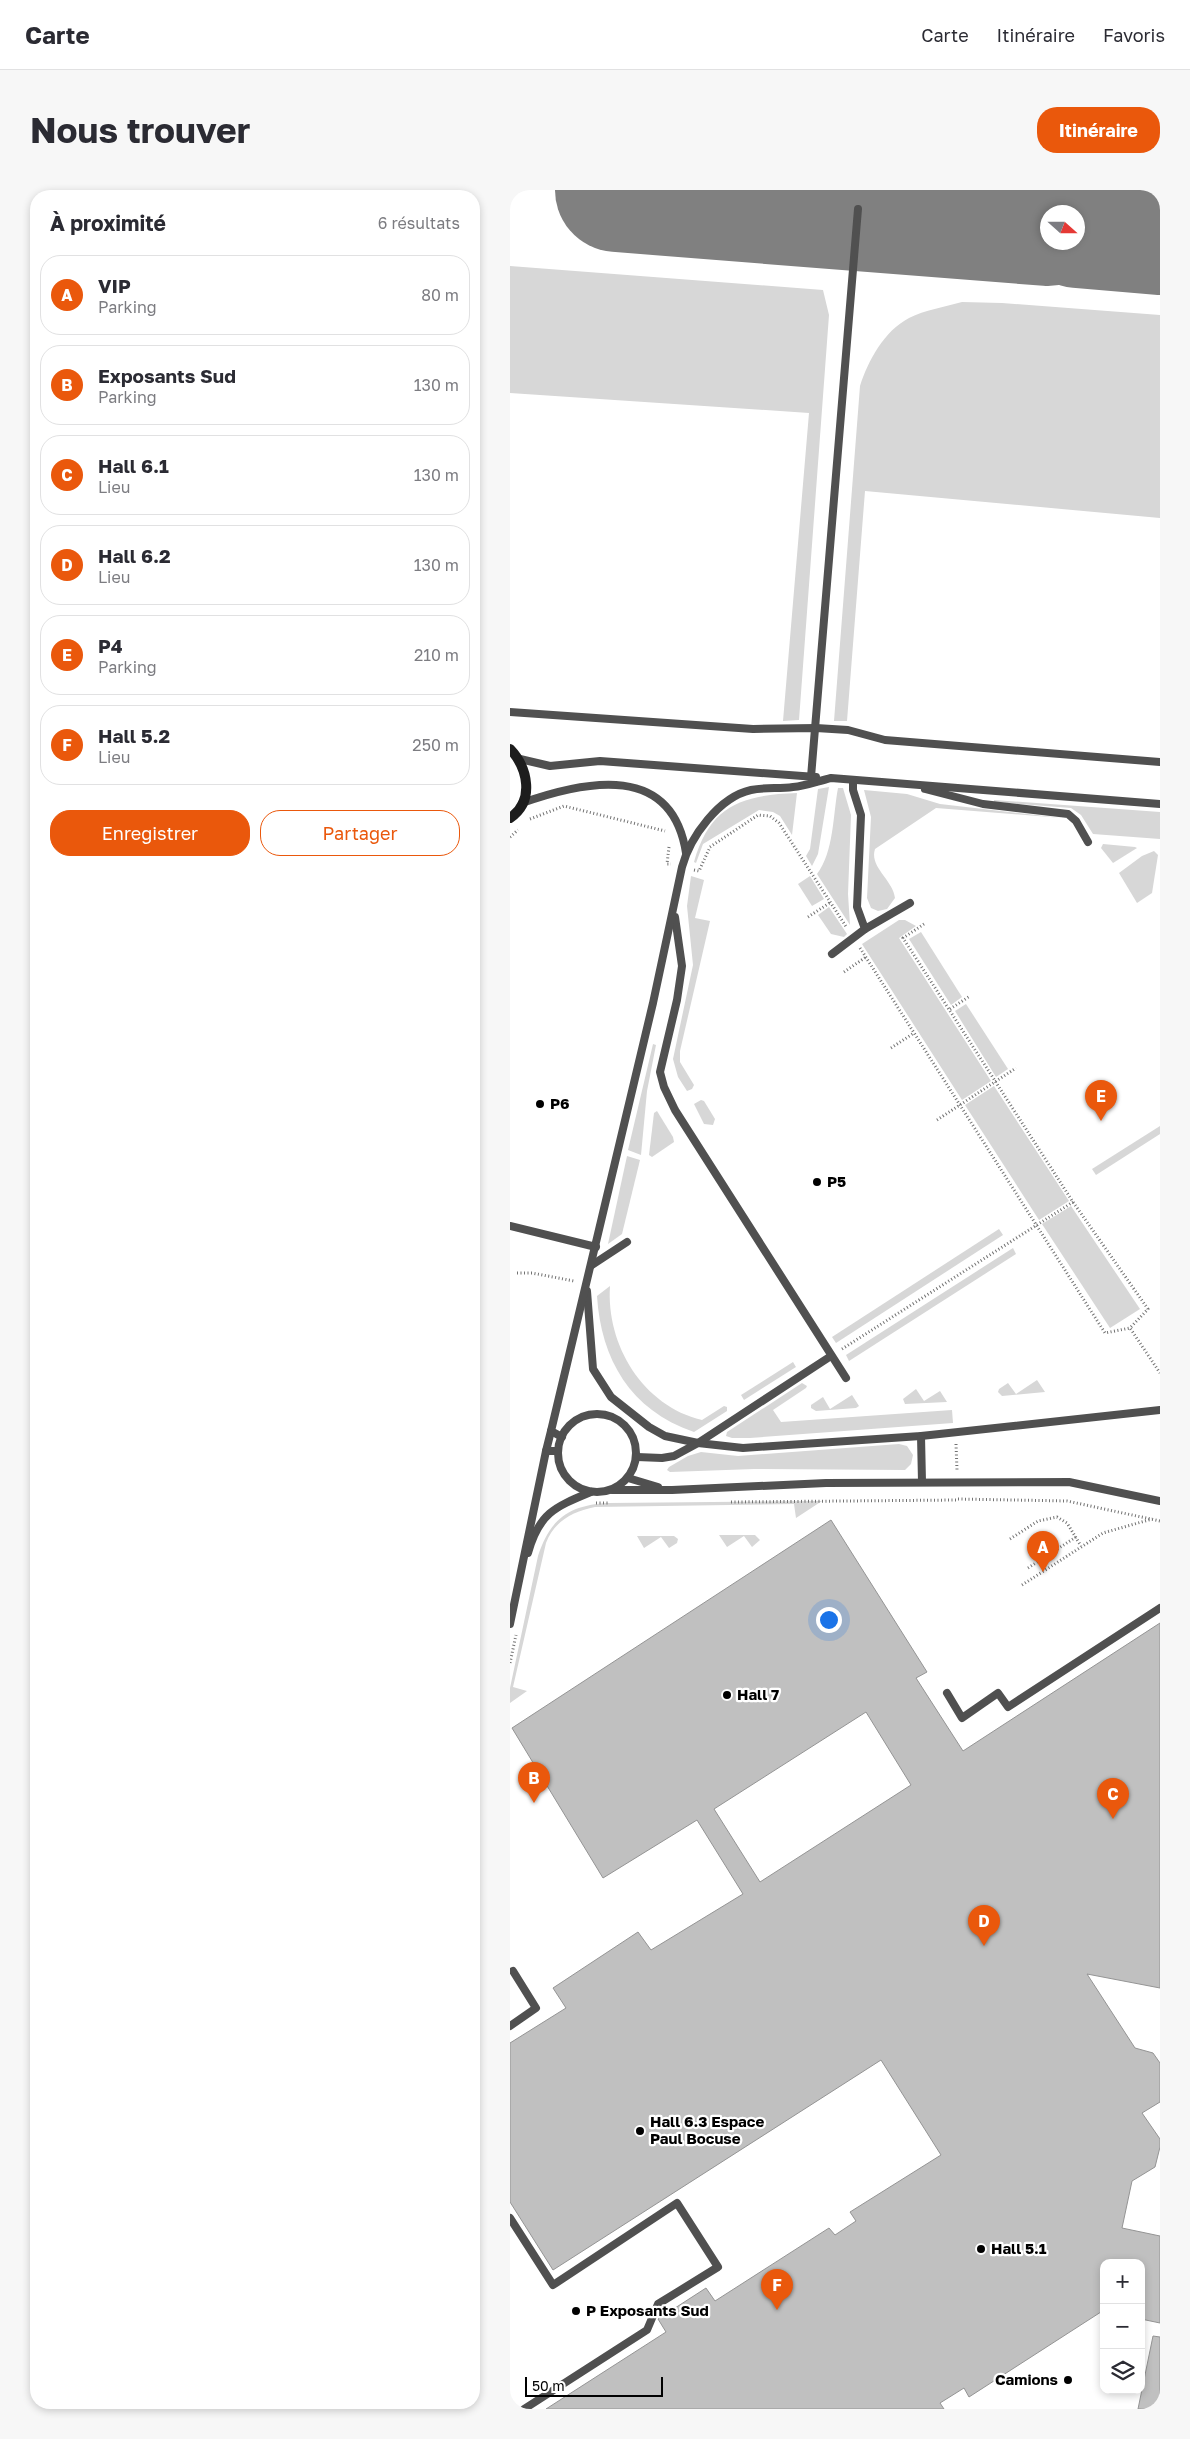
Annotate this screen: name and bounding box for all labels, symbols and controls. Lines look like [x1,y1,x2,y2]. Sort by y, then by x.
text: Carte [25,20,90,49]
text: Carte [921,24,969,46]
text: Itinéraire [997,24,1075,46]
text: Favoris [1103,24,1165,46]
button: Itinéraire [1037,107,1160,153]
text: Nous trouver [30,109,250,151]
north arrow [1040,205,1085,250]
text: À proximité [50,210,166,236]
text: 6 résultats [378,213,460,233]
text: VIP [98,274,131,297]
text: A [61,285,73,305]
text: 80 m [421,285,459,305]
text: Parking [98,297,157,317]
text: Exposants Sud [98,364,236,387]
text: B [61,375,73,395]
text: 130 m [414,375,459,395]
text: Parking [98,387,157,407]
text: Hall 6.1 [98,454,169,477]
text: C [61,465,73,485]
text: 130 m [414,465,459,485]
text: Lieu [98,477,130,497]
text: Hall 6.2 [98,544,171,567]
text: D [61,555,73,575]
text: 130 m [414,555,459,575]
text: Lieu [98,567,130,587]
text: P4 [98,634,123,657]
text: E [62,645,72,665]
text: 210 m [414,645,459,665]
text: Parking [98,657,157,677]
text: Hall 5.2 [98,724,170,747]
text: F [62,735,72,755]
text: 250 m [412,735,459,755]
text: Lieu [98,747,130,767]
button: Enregistrer [50,810,250,856]
button: Partager [260,810,460,856]
pin: E [1085,1080,1117,1121]
place label: P6 [550,1094,570,1112]
marker: P6 [534,1098,546,1110]
place label: P5 [827,1172,846,1190]
marker: P5 [811,1176,823,1188]
pin: A [1027,1531,1059,1572]
your location [816,1607,842,1633]
place label: Hall 7 [737,1685,779,1703]
marker: Hall 7 [721,1689,733,1701]
pin: B [518,1762,550,1803]
pin: C [1097,1778,1129,1819]
pin: D [968,1905,1000,1946]
place label: Hall 6.3 Espace Paul Bocuse [650,2112,764,2147]
marker: Hall 6.3 Espace Paul Bocuse [634,2125,646,2137]
place label: Hall 5.1 [991,2239,1047,2257]
marker: Hall 5.1 [975,2243,987,2255]
map controls [1100,2259,1145,2394]
button: + [1100,2259,1145,2304]
pin: F [761,2269,793,2310]
place label: P Exposants Sud [586,2301,709,2319]
button: − [1100,2304,1145,2349]
marker: P Exposants Sud [570,2305,582,2317]
button: layers [1100,2349,1145,2394]
place label: Camions [995,2370,1058,2388]
scale bar [525,2374,662,2397]
marker: Camions [1062,2374,1074,2386]
text: 50 m [532,2377,565,2394]

